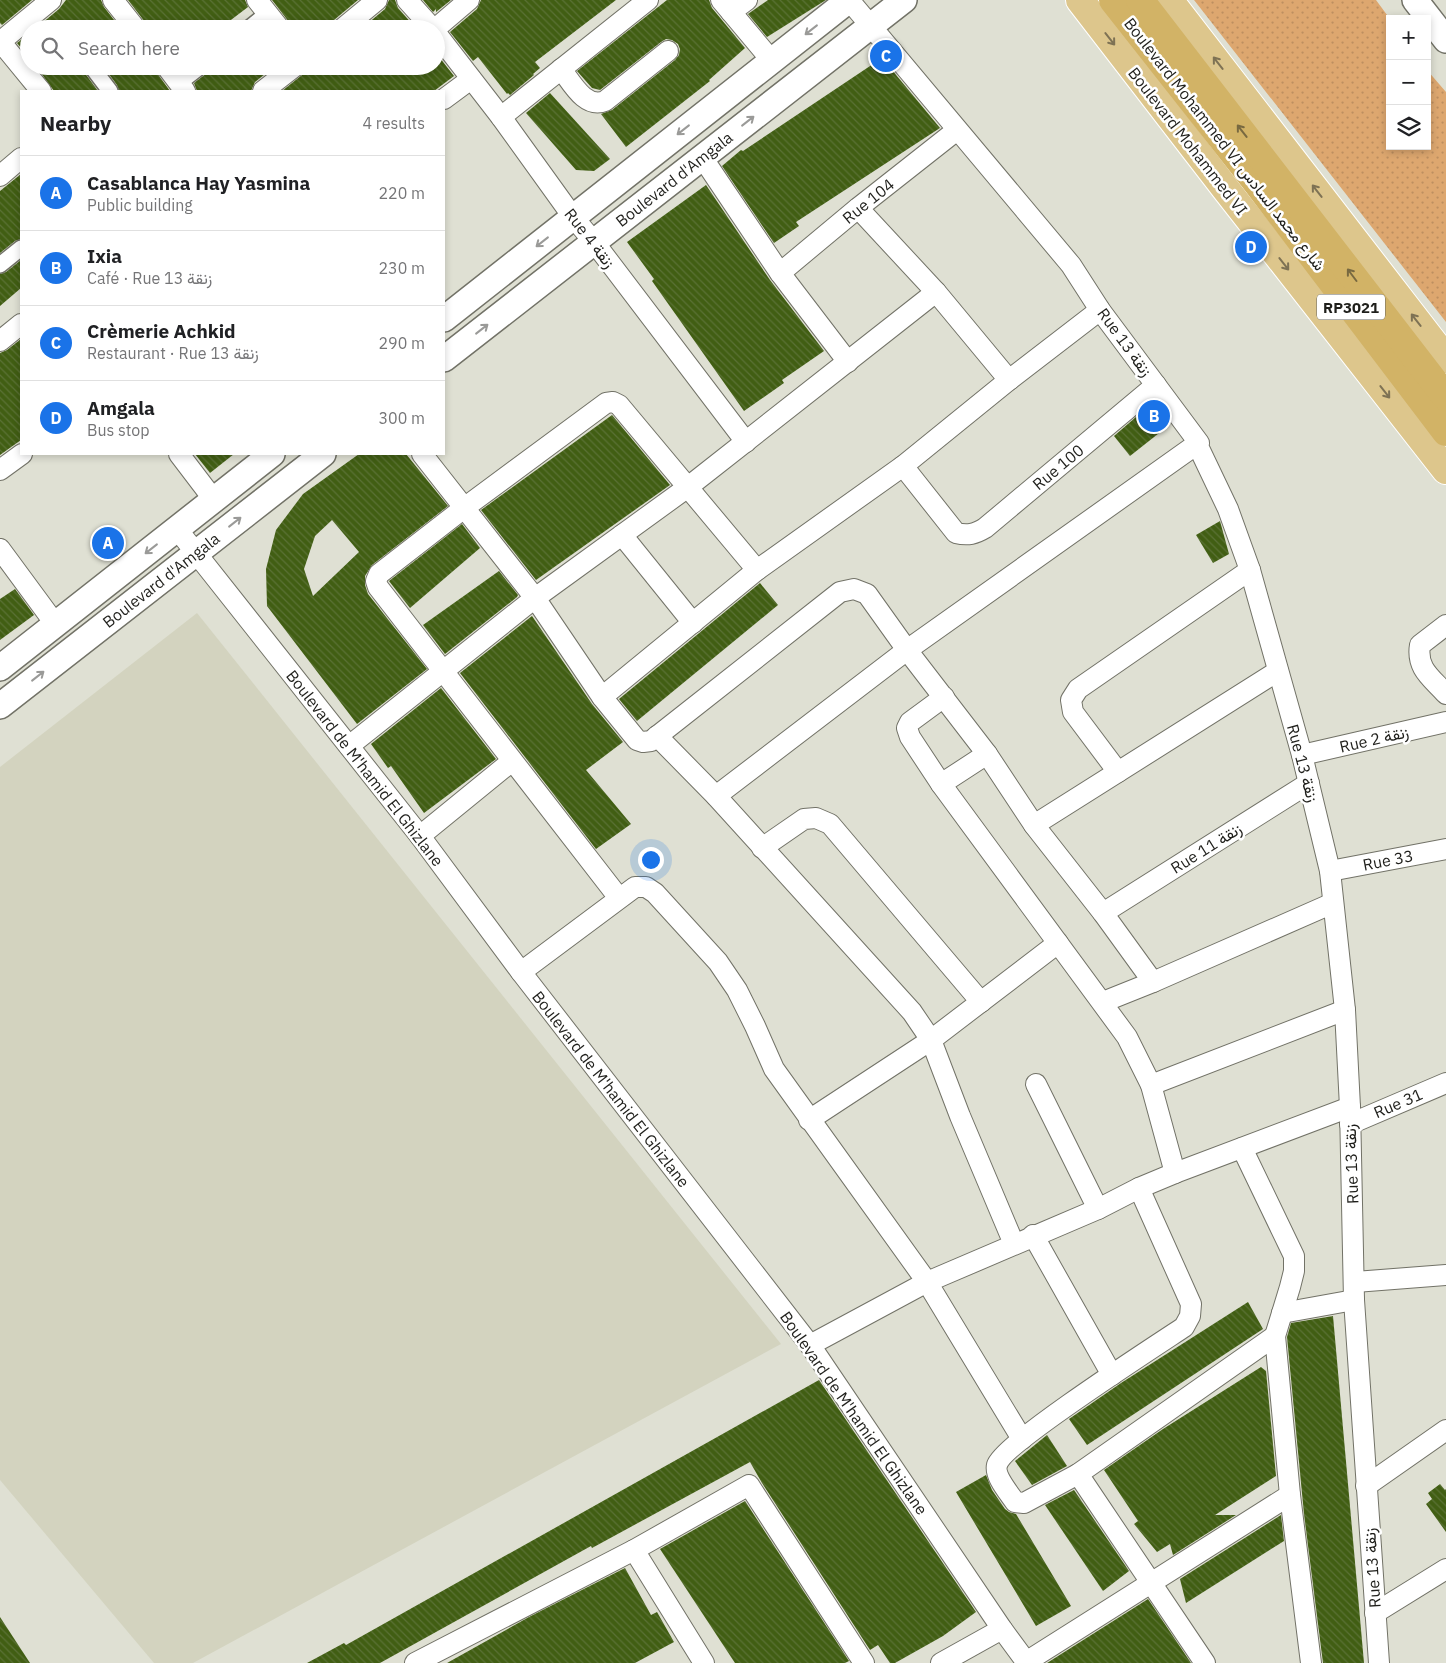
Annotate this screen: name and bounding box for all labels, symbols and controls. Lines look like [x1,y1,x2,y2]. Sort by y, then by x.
street label: Boulevard Mohammed VI شارع محمد السادس [1118,14,1330,276]
map controls [1386,15,1431,150]
button: + [1386,15,1431,60]
search box [20,20,445,75]
one-way arrow [805,25,818,36]
one-way arrow [1104,32,1115,45]
icon: search [38,34,66,62]
text: Search here [78,36,180,60]
pin: C [870,37,902,75]
one-way arrow [1212,57,1223,70]
button: − [1386,60,1431,105]
street label: Boulevard Mohammed VI [1124,63,1252,219]
button: layers [1386,105,1431,150]
text: Nearby [40,109,111,137]
text: 4 results [362,113,425,133]
one-way arrow [741,116,754,127]
one-way arrow [677,124,690,135]
one-way arrow [1236,125,1247,138]
street label: Boulevard d'Amgala [611,127,737,231]
text: Casablanca Hay Yasmina [87,171,310,195]
street label: Rue 104 [838,174,898,228]
text: A [51,183,61,203]
text: 220 m [378,183,425,203]
one-way arrow [1312,184,1322,198]
text: Public building [87,195,193,215]
street label: Rue 4 زنقة [560,204,620,273]
pin: D [1235,228,1267,266]
one-way arrow [535,236,548,247]
text: Ixia [87,244,122,268]
one-way arrow [1279,257,1289,271]
text: B [51,258,61,278]
text: 230 m [378,258,425,278]
text: Café · Rue 13 زنقة [87,268,212,288]
one-way arrow [1347,269,1358,282]
road number: RP3021 [1317,294,1385,320]
street label: Rue 13 زنقة [1093,304,1157,381]
one-way arrow [1411,314,1422,327]
text: Crèmerie Achkid [87,319,236,343]
one-way arrow [475,324,488,335]
text: C [51,333,61,353]
text: 290 m [378,333,425,353]
text: Restaurant · Rue 13 زنقة [87,343,259,363]
one-way arrow [1379,385,1390,398]
text: Amgala [87,396,155,420]
pin: B [1138,397,1170,435]
text: D [50,408,62,428]
text: 300 m [378,408,425,428]
text: Bus stop [87,420,150,440]
street label: Rue 100 [1028,440,1088,494]
one-way arrow [228,517,241,528]
pin: A [92,524,124,562]
street label: Boulevard d'Amgala [99,528,223,632]
one-way arrow [145,543,158,554]
street label: Boulevard de M'hamid El Ghizlane [282,666,448,870]
one-way arrow [32,671,45,682]
street label: Rue 2 زنقة [1337,721,1411,758]
street label: Rue 13 زنقة [1282,722,1323,805]
street label: Rue 11 زنقة [1167,818,1246,879]
street label: Rue 33 [1361,845,1415,875]
your location [638,847,664,873]
street label: Boulevard de M'hamid El Ghizlane [528,987,694,1191]
street label: Rue 31 [1371,1084,1425,1122]
street label: Rue 13 زنقة [1340,1124,1363,1204]
street label: Boulevard de M'hamid El Ghizlane [776,1307,932,1519]
street label: Rue 13 زنقة [1359,1527,1386,1609]

